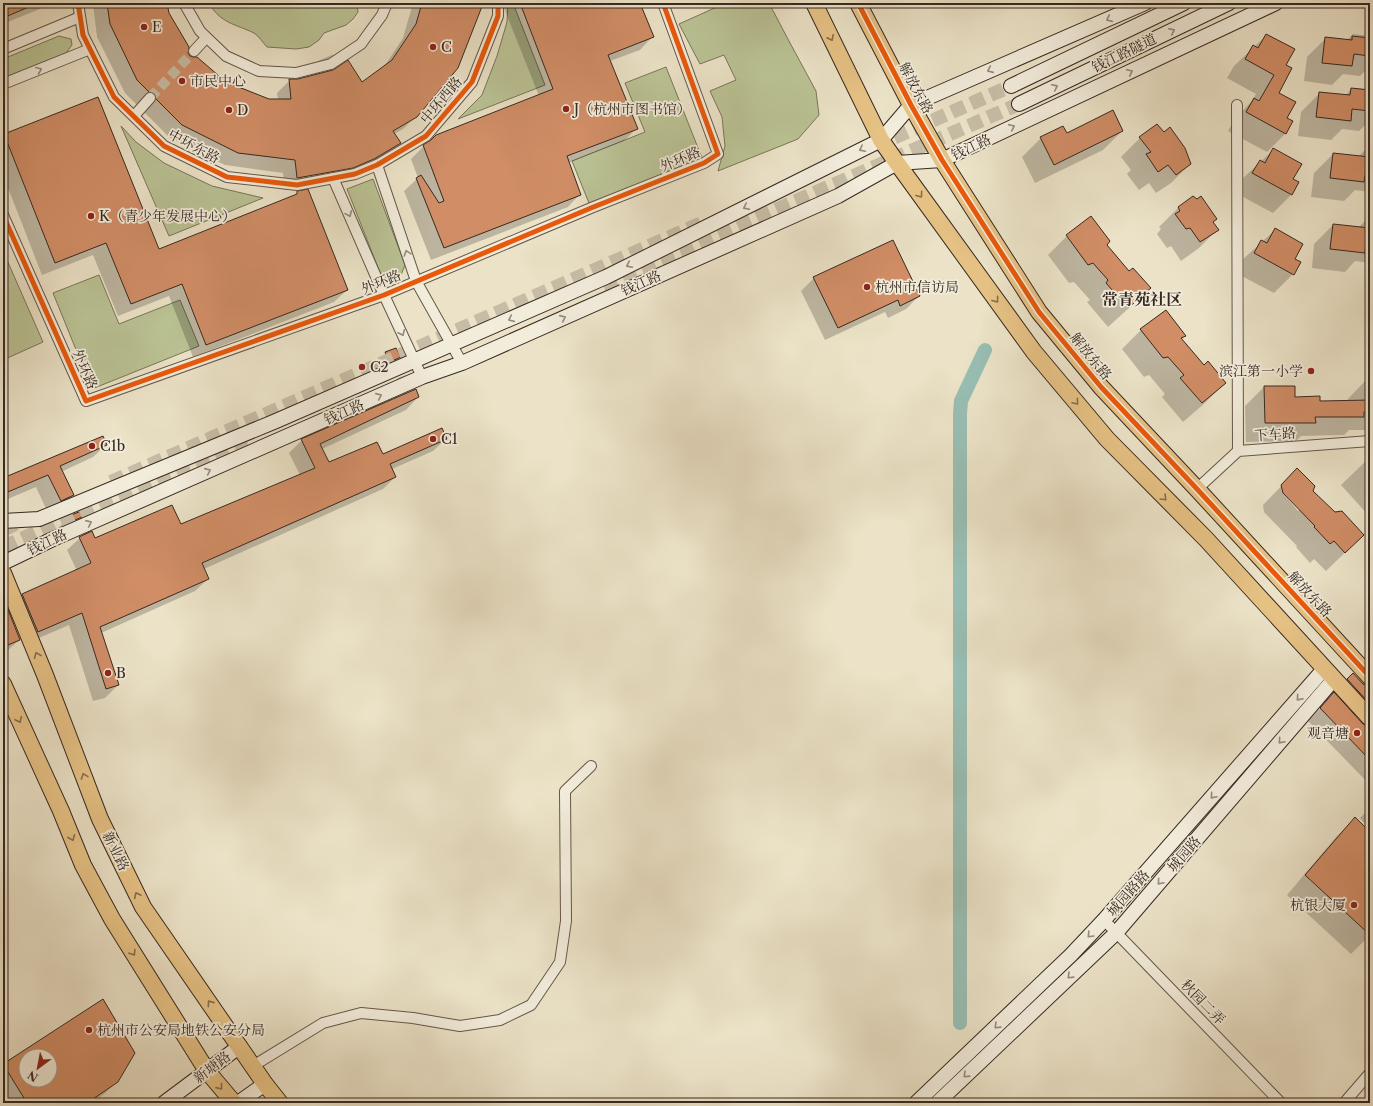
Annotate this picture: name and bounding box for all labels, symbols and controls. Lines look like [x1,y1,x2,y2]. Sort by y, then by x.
one-way arrow [1106,14,1113,22]
place label: E [152,18,162,36]
marker: E [139,22,149,32]
one-way arrow [1167,28,1175,36]
street label: 钱江路隧道 [1089,30,1159,76]
one-way arrow [826,34,834,41]
place label: C [441,38,452,56]
marker: C [428,42,438,52]
street label: 解放东路 [895,59,937,117]
one-way arrow [36,66,43,74]
one-way arrow [987,66,994,74]
one-way arrow [1126,69,1133,77]
place label: 市民中心 [190,72,246,90]
street label: 中环西路 [416,73,466,127]
marker: 市民中心 [177,76,187,86]
one-way arrow [1050,84,1058,92]
place label: J（杭州市图书馆） [572,100,691,118]
place label: D [237,101,248,119]
marker: J（杭州市图书馆） [561,104,571,114]
marker: D [224,105,234,115]
one-way arrow [1008,124,1016,132]
street label: 中环东路 [165,125,223,167]
street label: 钱江路 [948,130,994,164]
street label: 外环路 [657,143,703,175]
one-way arrow [859,145,866,152]
one-way arrow [915,191,922,198]
one-way arrow [742,203,750,210]
place label: K（青少年发展中心） [99,207,236,225]
one-way arrow [344,210,352,217]
marker: K（青少年发展中心） [86,211,96,221]
one-way arrow [403,250,411,257]
one-way arrow [626,260,633,268]
street label: 外环路 [358,266,404,298]
street label: 钱江路 [618,266,664,300]
place label: 杭州市信访局 [875,278,959,296]
marker: 杭州市信访局 [862,282,872,292]
district label: 常青苑社区 [1102,289,1182,309]
one-way arrow [991,296,998,303]
one-way arrow [507,314,514,322]
one-way arrow [558,315,566,323]
one-way arrow [397,329,405,336]
street label: 解放东路 [1066,329,1116,383]
street label: 外环路 [68,346,102,392]
place label: C2 [370,358,389,376]
marker: C2 [357,362,367,372]
place label: 滨江第一小学 [1219,362,1303,380]
marker: 滨江第一小学 [1306,366,1316,376]
one-way arrow [375,393,382,401]
street label: 钱江路 [321,395,367,429]
one-way arrow [1072,398,1079,405]
street label: 下车路 [1253,424,1297,444]
place label: C1 [441,430,458,448]
marker: C1 [428,434,438,444]
place label: C1b [100,437,125,455]
marker: C1b [87,441,97,451]
one-way arrow [204,468,212,476]
one-way arrow [1159,493,1167,501]
one-way arrow [85,520,93,528]
street label: 钱江路 [24,525,70,559]
street label: 解放东路 [1284,567,1336,621]
one-way arrow [34,652,42,660]
place label: B [116,664,126,682]
marker: B [103,668,113,678]
one-way arrow [1296,694,1303,701]
one-way arrow [14,715,22,723]
place label: 观音塘 [1307,724,1349,742]
marker: 观音塘 [1352,728,1362,738]
one-way arrow [1279,736,1286,743]
one-way arrow [81,773,89,780]
one-way arrow [1210,791,1218,799]
street label: 新业路 [99,828,133,874]
street label: 城园路 [1163,832,1205,876]
one-way arrow [67,834,75,842]
street label: 城园路路 [1103,866,1153,920]
one-way arrow [1157,877,1164,884]
one-way arrow [135,892,142,899]
place label: 杭银大厦 [1290,896,1346,914]
marker: 杭银大厦 [1349,900,1359,910]
one-way arrow [1087,930,1095,938]
one-way arrow [128,949,135,956]
one-way arrow [1067,971,1075,978]
street label: 秋园二弄 [1177,976,1229,1028]
one-way arrow [208,1000,215,1007]
place label: 杭州市公安局地铁公安分局 [97,1021,265,1039]
one-way arrow [994,1021,1002,1029]
marker: 杭州市公安局地铁公安分局 [84,1025,94,1035]
street label: 新塘路 [190,1047,234,1087]
north arrow [18,1048,58,1088]
text: N [25,1068,40,1085]
one-way arrow [963,1070,971,1078]
one-way arrow [216,1082,223,1089]

